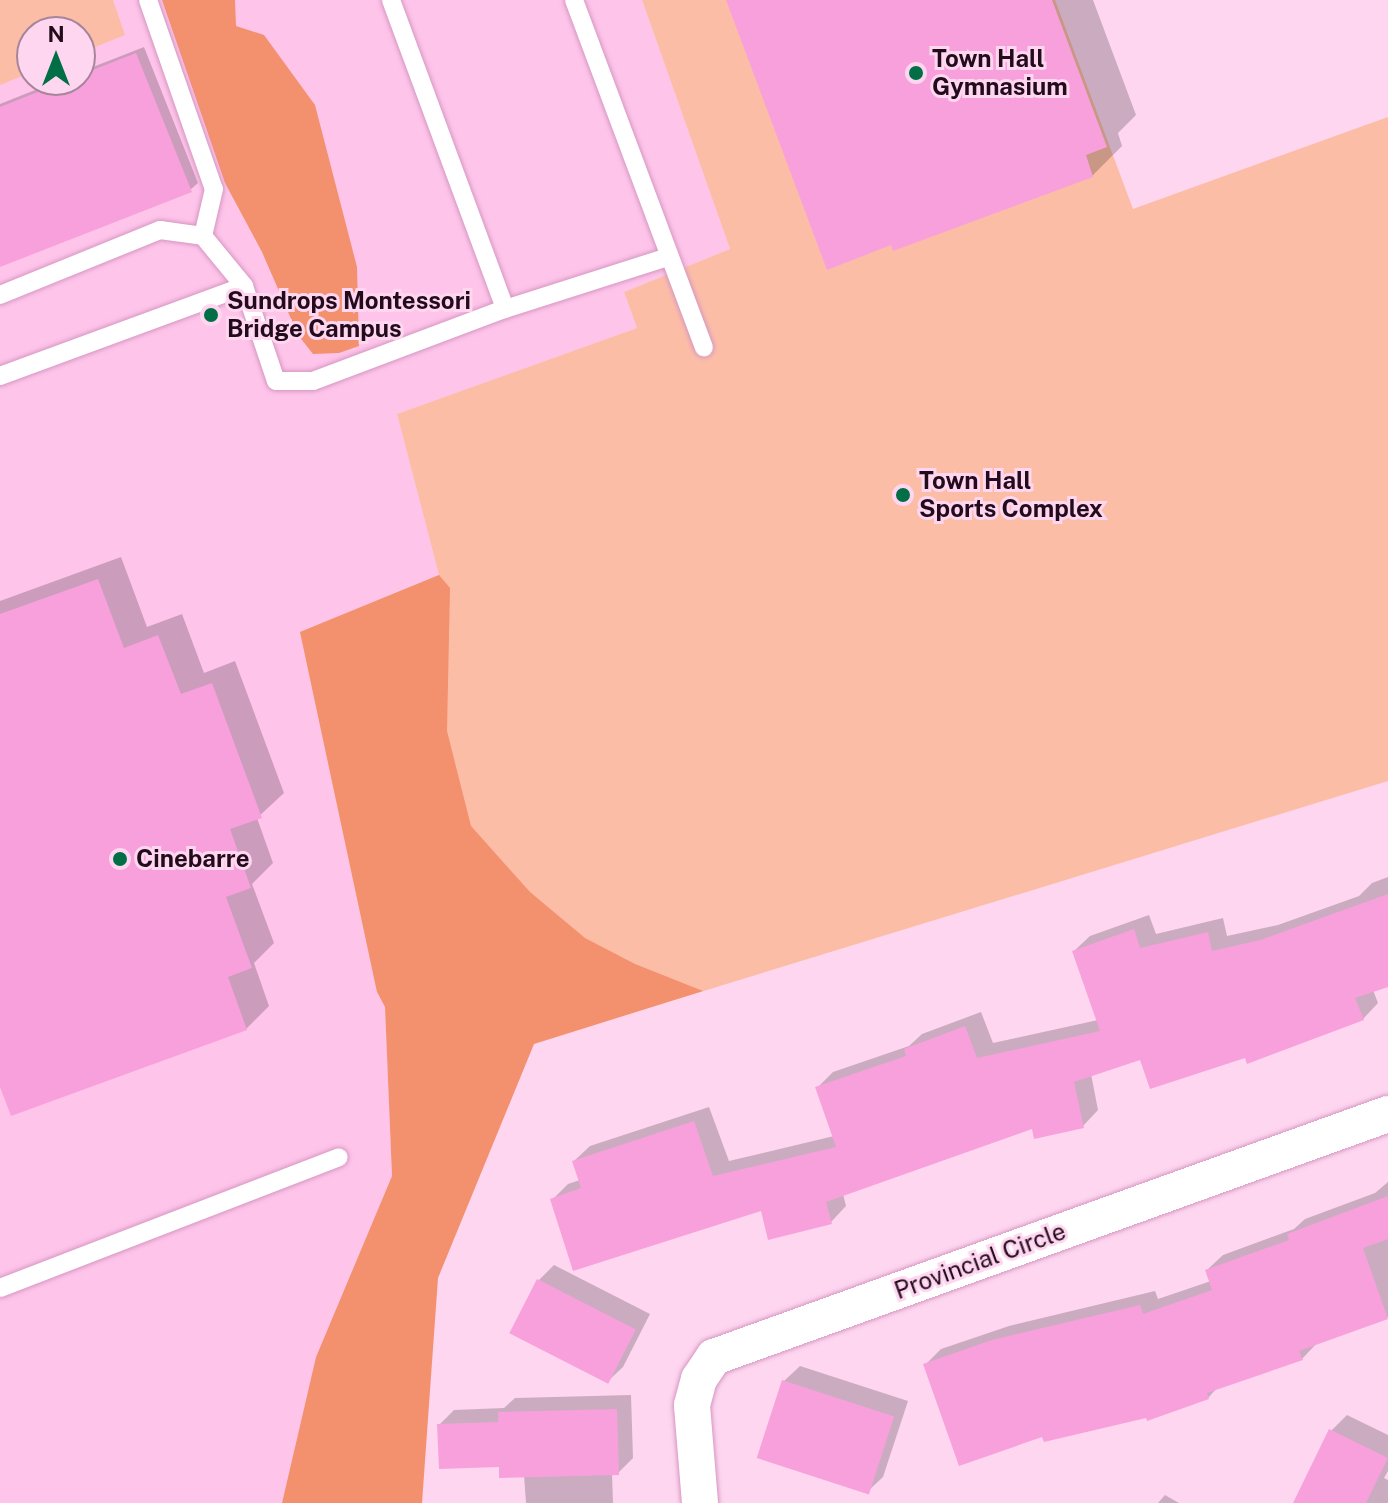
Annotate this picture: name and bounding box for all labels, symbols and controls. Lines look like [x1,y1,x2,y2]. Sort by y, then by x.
north arrow [16,16,96,96]
text: N [47,21,65,47]
place label: Town Hall Gymnasium [932,45,1068,101]
marker: Town Hall Gymnasium [907,64,925,82]
place label: Sundrops Montessori Bridge Campus [227,287,471,343]
marker: Sundrops Montessori Bridge Campus [202,306,220,324]
place label: Town Hall Sports Complex [919,467,1103,523]
marker: Town Hall Sports Complex [894,486,912,504]
place label: Cinebarre [136,845,249,873]
marker: Cinebarre [111,850,129,868]
street label: Provincial Circle [890,1217,1070,1305]

